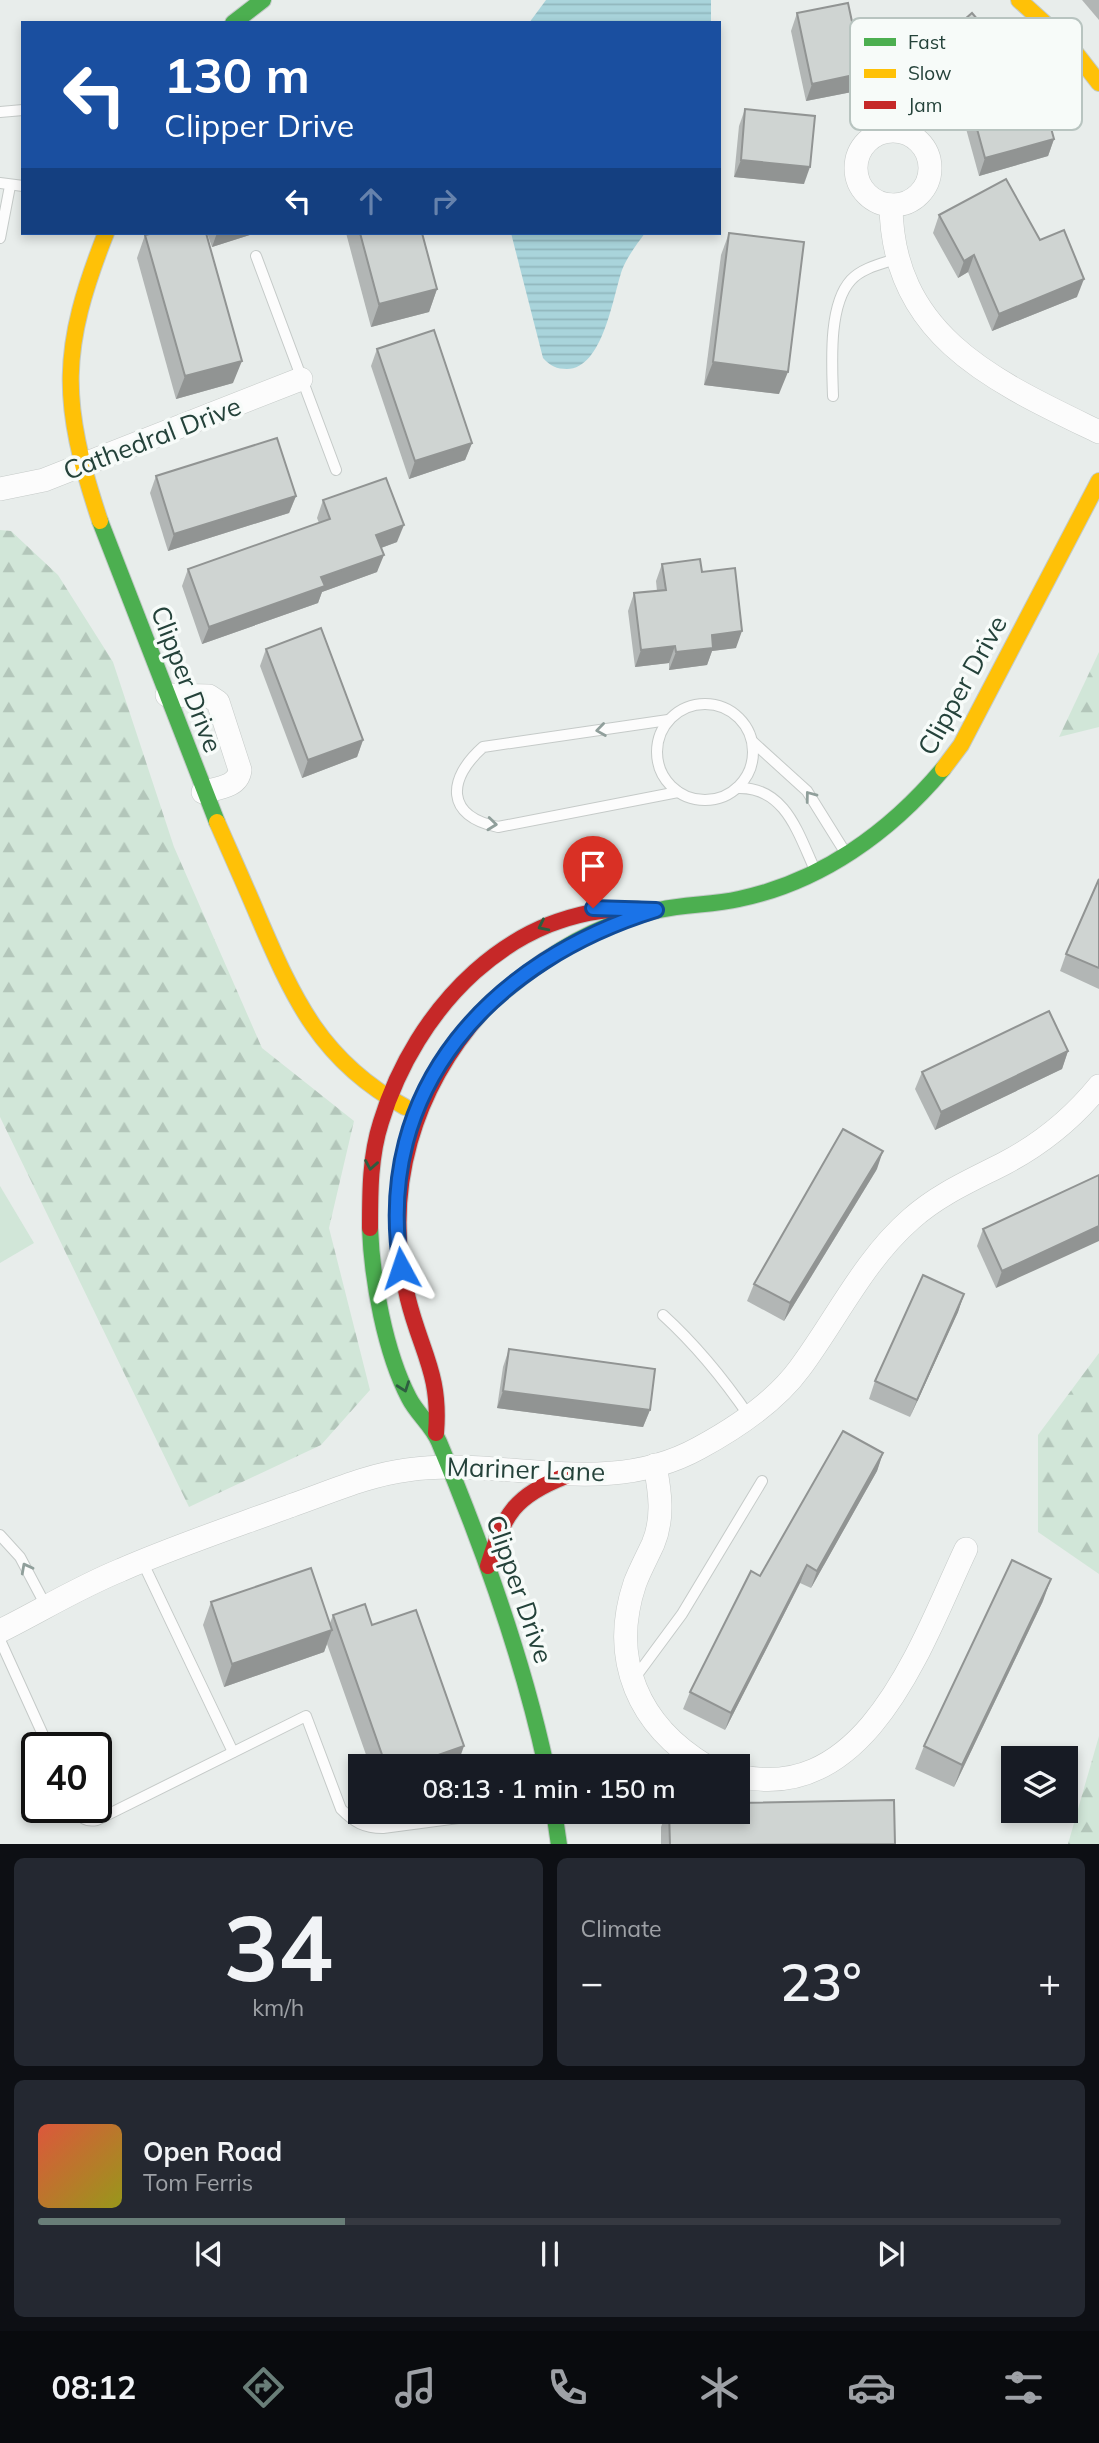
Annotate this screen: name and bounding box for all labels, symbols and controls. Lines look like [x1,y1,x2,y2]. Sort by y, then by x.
legend [850,18,1082,130]
text: Fast [908,30,946,54]
text: 130 m [164,44,310,105]
icon: left [49,49,140,140]
text: Slow [908,61,952,85]
text: Jam [908,93,942,117]
text: Clipper Drive [164,105,354,145]
icon: left [279,182,317,220]
icon: ahead [352,182,390,220]
icon: right [425,182,463,220]
street label: Cathedral Drive [58,389,246,487]
street label: Clipper Drive [144,601,230,757]
street label: Clipper Drive [910,609,1014,761]
one-way arrow [595,722,607,737]
one-way arrow [806,792,819,804]
one-way arrow [486,817,498,832]
pin [563,836,623,908]
icon: arrive [574,847,612,885]
one-way arrow [538,918,550,932]
one-way arrow [365,1158,380,1170]
position arrow [364,1231,438,1305]
one-way arrow [396,1380,410,1392]
street label: Mariner Lane [446,1450,606,1488]
street label: Clipper Drive [479,1511,561,1667]
one-way arrow [21,1563,35,1575]
speed limit sign: 40 [21,1732,112,1823]
map controls [1001,1746,1078,1823]
button: layers [1001,1746,1078,1823]
text: 08:13 · 1 min · 150 m [422,1772,676,1805]
text: 34 [224,1890,333,2004]
text: Climate [581,1914,662,1943]
text: 23° [780,1949,862,2014]
text: − [581,1958,603,2006]
text: + [1038,1958,1061,2006]
text: km/h [252,1993,304,2022]
text: Open Road [143,2135,282,2168]
text: Tom Ferris [143,2168,253,2197]
icon: previous [190,2235,228,2273]
icon: pause [531,2235,569,2273]
icon: next [872,2235,910,2273]
icon: directions [239,2363,288,2412]
icon: music [391,2363,440,2412]
icon: phone [543,2363,592,2412]
icon: climate [695,2363,744,2412]
icon: car [847,2363,896,2412]
icon: filters [999,2363,1048,2412]
text: 08:12 [51,2367,136,2407]

